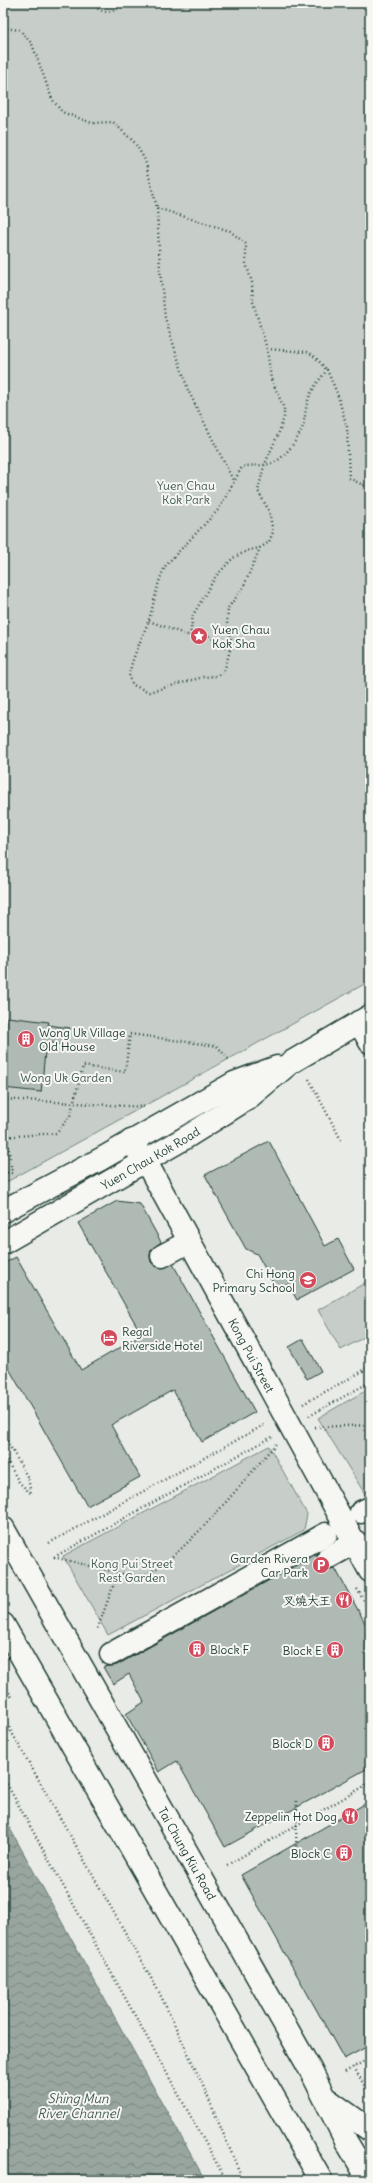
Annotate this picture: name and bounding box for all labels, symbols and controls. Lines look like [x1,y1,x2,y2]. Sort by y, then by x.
park label: Yuen Chau Kok Park [157,478,215,507]
place label: Yuen Chau Kok Sha [212,622,270,651]
place icon: Yuen Chau Kok Sha [189,626,209,646]
place label: Wong Uk Village Old House [39,1025,125,1054]
building icon: Wong Uk Village Old House [16,1029,36,1049]
park label: Wong Uk Garden [20,1070,112,1085]
street label: Yuen Chau Kok Road [98,1123,202,1193]
place label: Chi Hong Primary School [212,1266,295,1295]
school or university icon: Chi Hong Primary School [298,1270,318,1290]
street label: Kong Pui Street [225,1315,278,1395]
place label: Regal Riverside Hotel [122,1324,202,1353]
hotel icon: Regal Riverside Hotel [99,1328,119,1348]
place label: Garden Rivera Car Park [230,1551,308,1580]
parking icon: Garden Rivera Car Park [311,1555,331,1575]
park label: Kong Pui Street Rest Garden [91,1556,173,1585]
restaurant icon: 叉燒大王 [334,1590,354,1610]
place label: 叉燒大王 [283,1593,331,1608]
building icon: Block F [187,1639,207,1659]
building icon: Block E [325,1640,345,1660]
place label: Block F [210,1642,249,1657]
place label: Block E [283,1643,322,1658]
building icon: Block D [316,1733,336,1753]
place label: Block D [272,1736,313,1751]
street label: Tai Chung Kiu Road [155,1804,220,1902]
restaurant icon: Zeppelin Hot Dog [340,1806,360,1826]
place label: Zeppelin Hot Dog [245,1809,337,1824]
building icon: Block C [334,1843,354,1863]
place label: Block C [291,1846,331,1861]
water label: Shing Mun River Channel [37,2090,121,2122]

